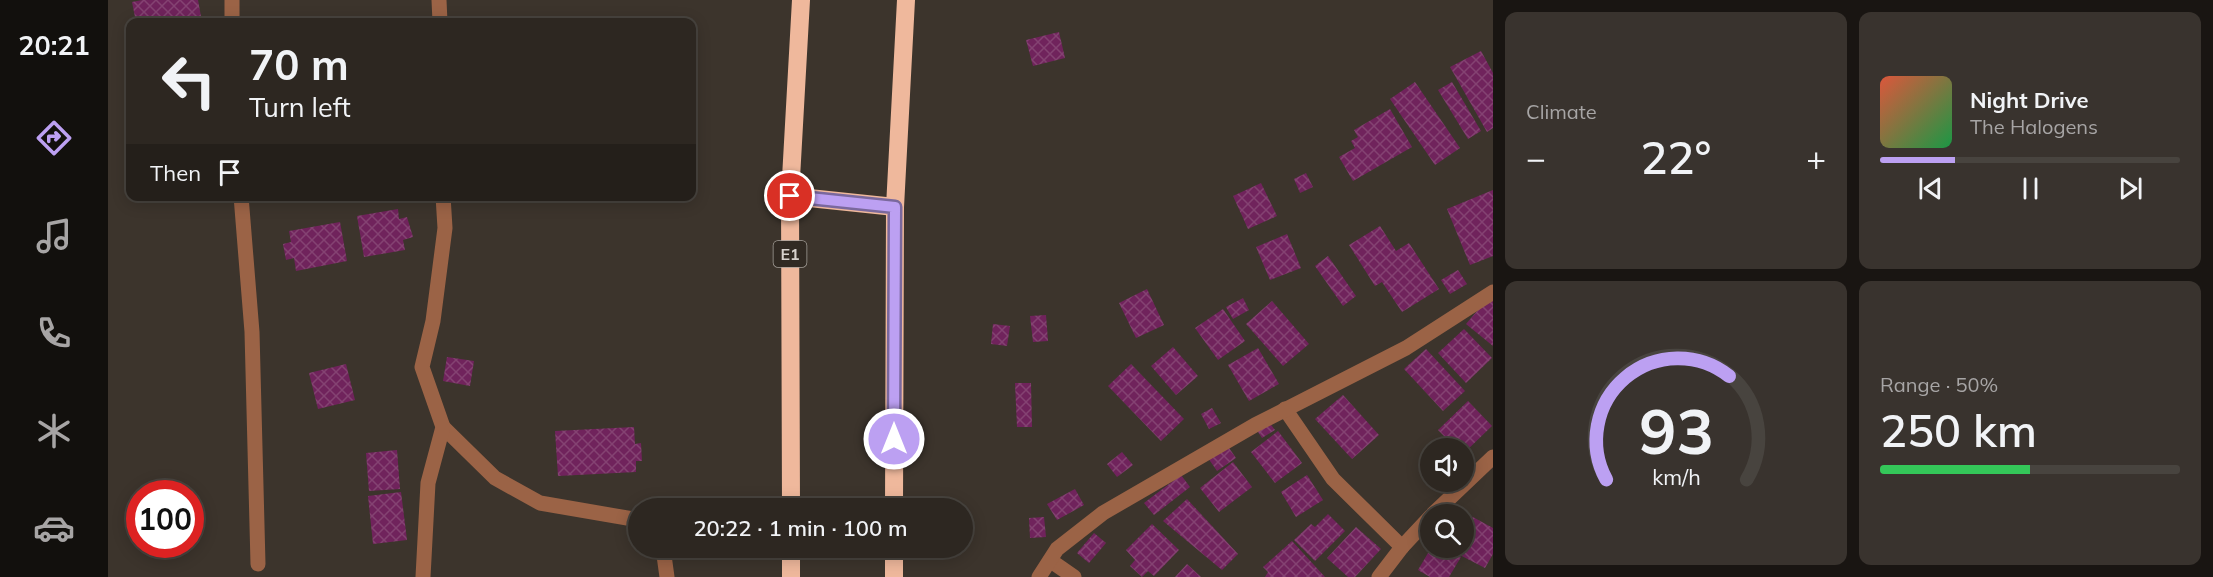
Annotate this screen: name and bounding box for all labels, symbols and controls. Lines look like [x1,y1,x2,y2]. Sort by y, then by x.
text: 20:21 [18,28,90,62]
text: 70 m [249,38,349,91]
icon: left [150,42,228,120]
text: Night Drive [1970,86,2089,114]
text: Turn left [249,90,351,124]
text: Climate [1526,99,1597,124]
text: The Halogens [1970,114,2098,139]
icon: directions [33,117,75,159]
text: 22° [1641,129,1711,185]
text: − [1526,137,1546,178]
text: + [1806,137,1826,178]
icon: arrive [213,156,246,189]
text: Then [150,159,201,187]
pin [764,170,815,221]
icon: previous [1914,172,1947,205]
icon: pause [2014,172,2047,205]
icon: next [2114,172,2147,205]
icon: arrive [773,179,806,212]
icon: music [33,215,75,257]
road number: E1 [774,241,806,267]
icon: phone [33,312,75,354]
text: Range · 50% [1880,372,1998,397]
text: 93 [1639,391,1713,470]
text: 250 km [1880,402,2037,458]
position arrow [862,407,926,471]
icon: climate [33,410,75,452]
map controls [1420,438,1474,558]
button: sound [1420,438,1474,492]
text: km/h [1652,463,1700,490]
speed limit sign: 100 [126,480,204,558]
button: search [1420,504,1474,558]
icon: car [33,507,75,549]
text: 20:22 · 1 min · 100 m [693,514,908,542]

